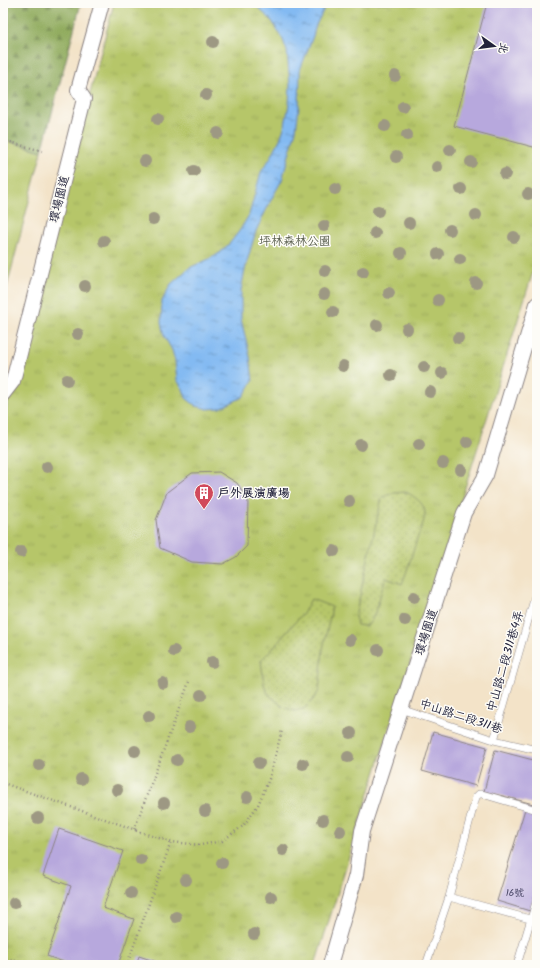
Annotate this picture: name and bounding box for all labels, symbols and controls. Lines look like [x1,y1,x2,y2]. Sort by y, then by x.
north arrow [474,26,514,66]
text: 北 [493,41,513,56]
street label: 環場園道 [44,174,75,225]
park label: 坪林森林公園 [259,232,331,251]
building icon: 戶外展演廣場 [193,482,215,510]
place label: 戶外展演廣場 [218,484,290,503]
street label: 環場園道 [410,606,443,658]
street label: 中山路二段311巷4弄 [482,608,529,714]
street label: 中山路二段311巷 [417,694,505,739]
house number: 16號 [506,885,524,901]

